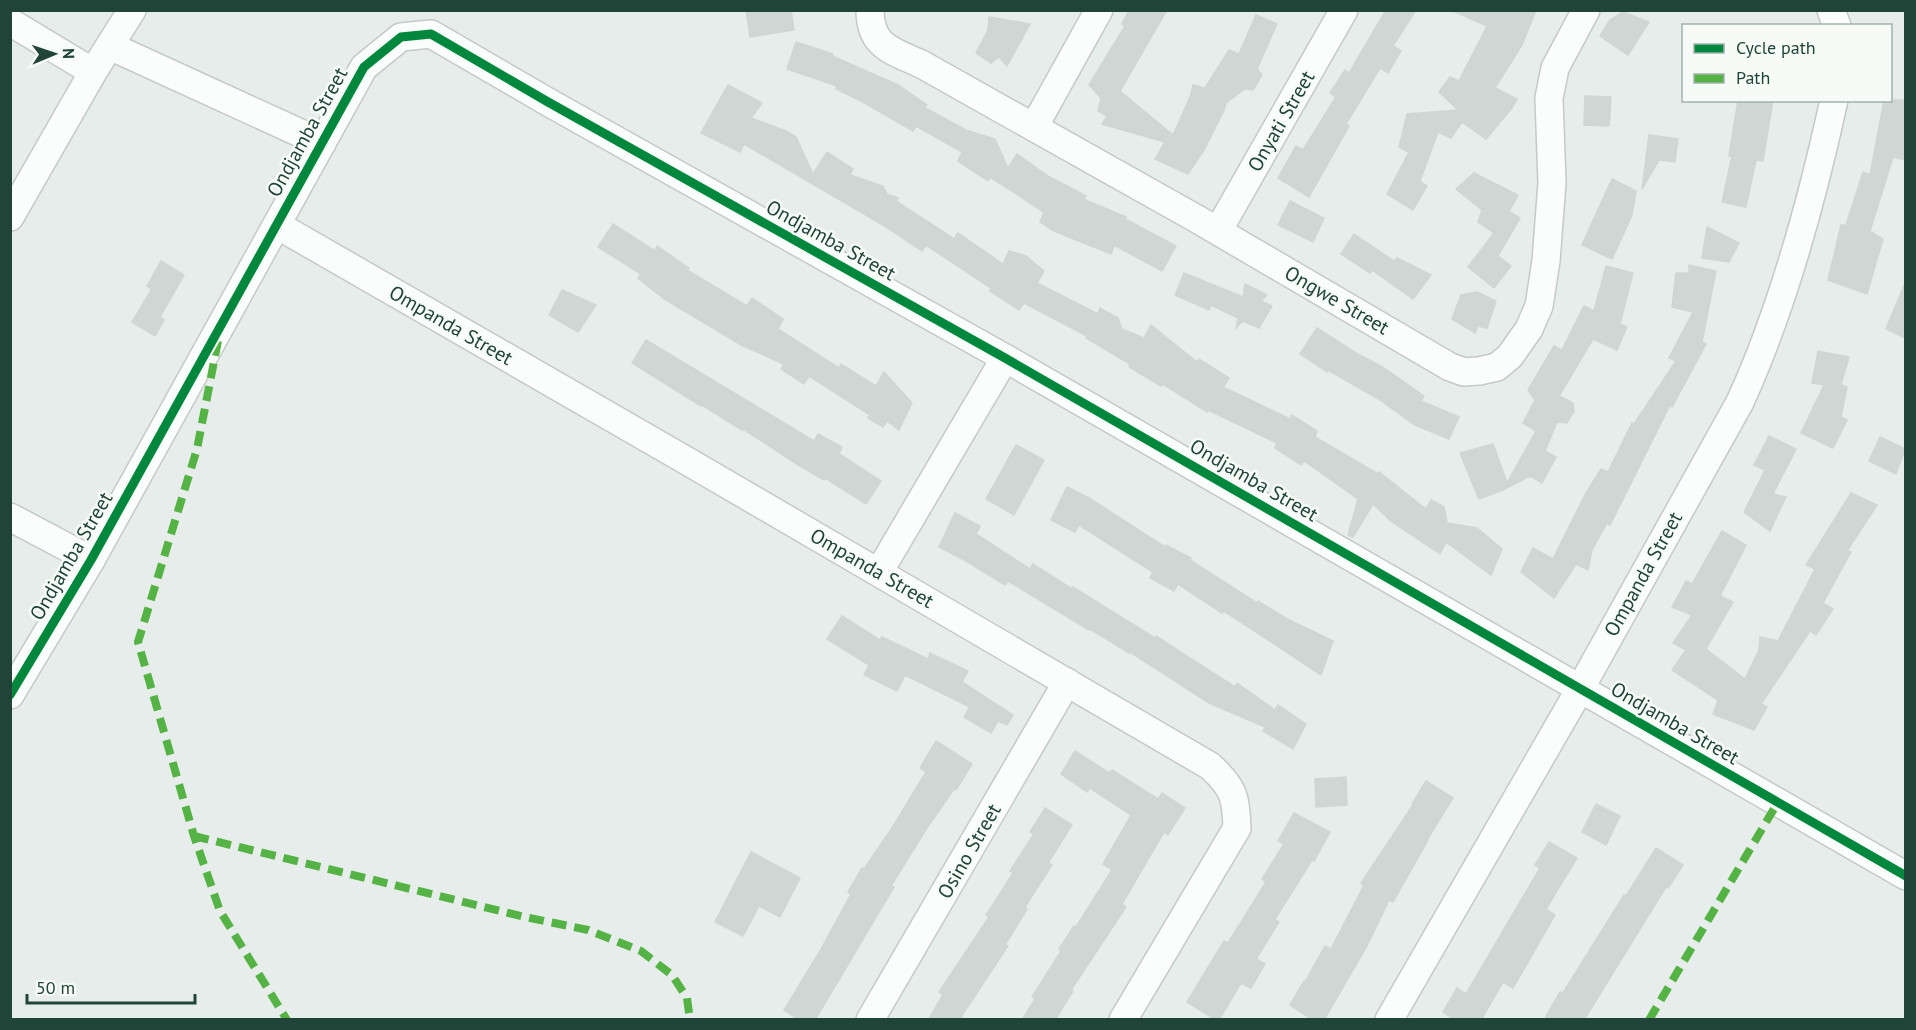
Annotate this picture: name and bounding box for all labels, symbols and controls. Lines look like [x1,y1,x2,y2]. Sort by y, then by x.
north arrow [24,24,84,84]
legend [1682,24,1892,102]
text: Cycle path [1736,36,1816,59]
text: N [59,48,79,59]
street label: Ondjamba Street [261,63,353,201]
street label: Onyati Street [1242,66,1320,176]
text: Path [1736,66,1770,89]
street label: Ondjamba Street [762,194,900,286]
street label: Ongwe Street [1280,260,1394,340]
street label: Ompanda Street [384,279,518,371]
street label: Ondjamba Street [1185,433,1323,527]
street label: Ondjamba Street [24,487,118,625]
street label: Ompanda Street [1598,507,1688,641]
street label: Ompanda Street [805,522,939,614]
street label: Ondjamba Street [1606,676,1744,770]
street label: Osino Street [931,799,1007,903]
scale bar [27,967,195,1005]
text: 50 m [36,976,75,999]

